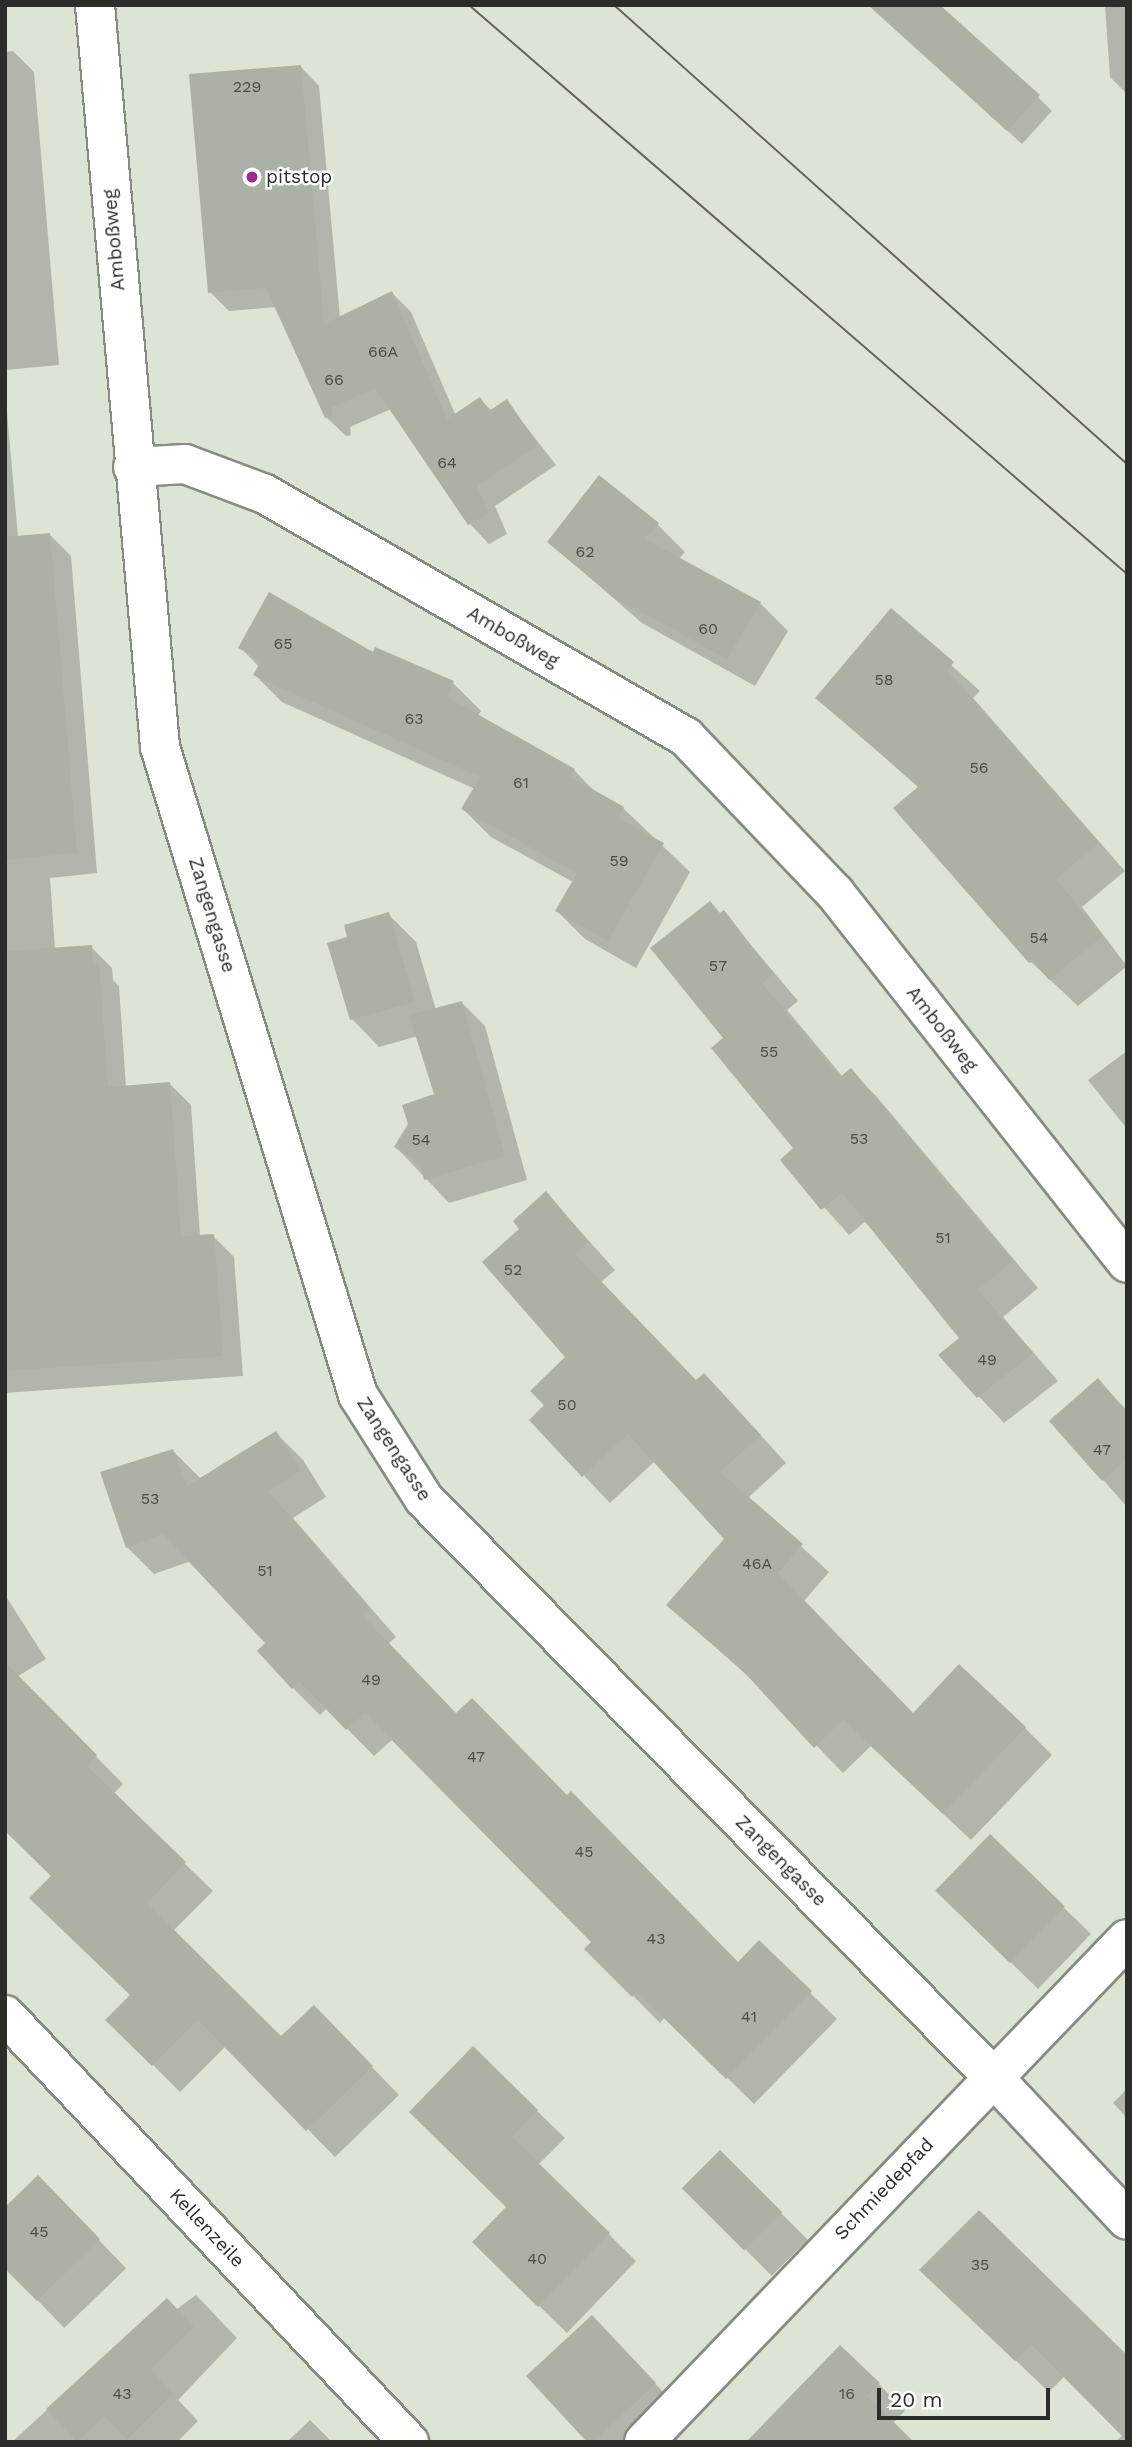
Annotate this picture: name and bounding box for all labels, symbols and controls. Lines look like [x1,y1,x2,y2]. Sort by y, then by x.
house number: 229 [233,77,261,97]
place label: pitstop [266,166,332,188]
marker: pitstop [244,169,260,185]
street label: Amboßweg [98,188,130,292]
house number: 66A [368,342,398,362]
house number: 66 [324,370,344,390]
house number: 64 [437,453,457,473]
house number: 62 [575,542,595,562]
street label: Amboßweg [463,602,563,672]
house number: 60 [698,619,718,639]
house number: 65 [273,634,293,654]
house number: 58 [874,670,894,690]
house number: 63 [404,709,424,729]
house number: 56 [969,758,989,778]
house number: 61 [513,773,529,793]
house number: 59 [609,851,629,871]
street label: Zangengasse [184,855,240,975]
house number: 54 [1029,928,1049,948]
house number: 57 [709,956,727,976]
street label: Amboßweg [902,982,982,1076]
house number: 55 [760,1042,778,1062]
house number: 53 [850,1129,868,1149]
house number: 54 [411,1130,431,1150]
house number: 51 [935,1228,951,1248]
house number: 52 [504,1260,522,1280]
house number: 49 [977,1350,997,1370]
street label: Zangengasse [352,1393,436,1505]
house number: 50 [557,1395,577,1415]
house number: 47 [1093,1440,1111,1460]
house number: 53 [141,1489,159,1509]
house number: 46A [742,1554,772,1574]
house number: 51 [257,1561,273,1581]
house number: 49 [361,1670,381,1690]
house number: 47 [467,1747,485,1767]
street label: Zangengasse [731,1811,831,1911]
house number: 45 [574,1842,594,1862]
house number: 43 [646,1929,666,1949]
house number: 41 [741,2007,757,2027]
street label: Schmiedepfad [830,2133,938,2245]
street label: Kellenzeile [165,2184,249,2272]
house number: 45 [29,2222,49,2242]
house number: 40 [527,2249,547,2269]
house number: 35 [971,2255,989,2275]
scale bar [880,2374,1053,2418]
house number: 43 [112,2384,132,2404]
house number: 16 [839,2384,855,2404]
text: 20 m [890,2387,942,2412]

